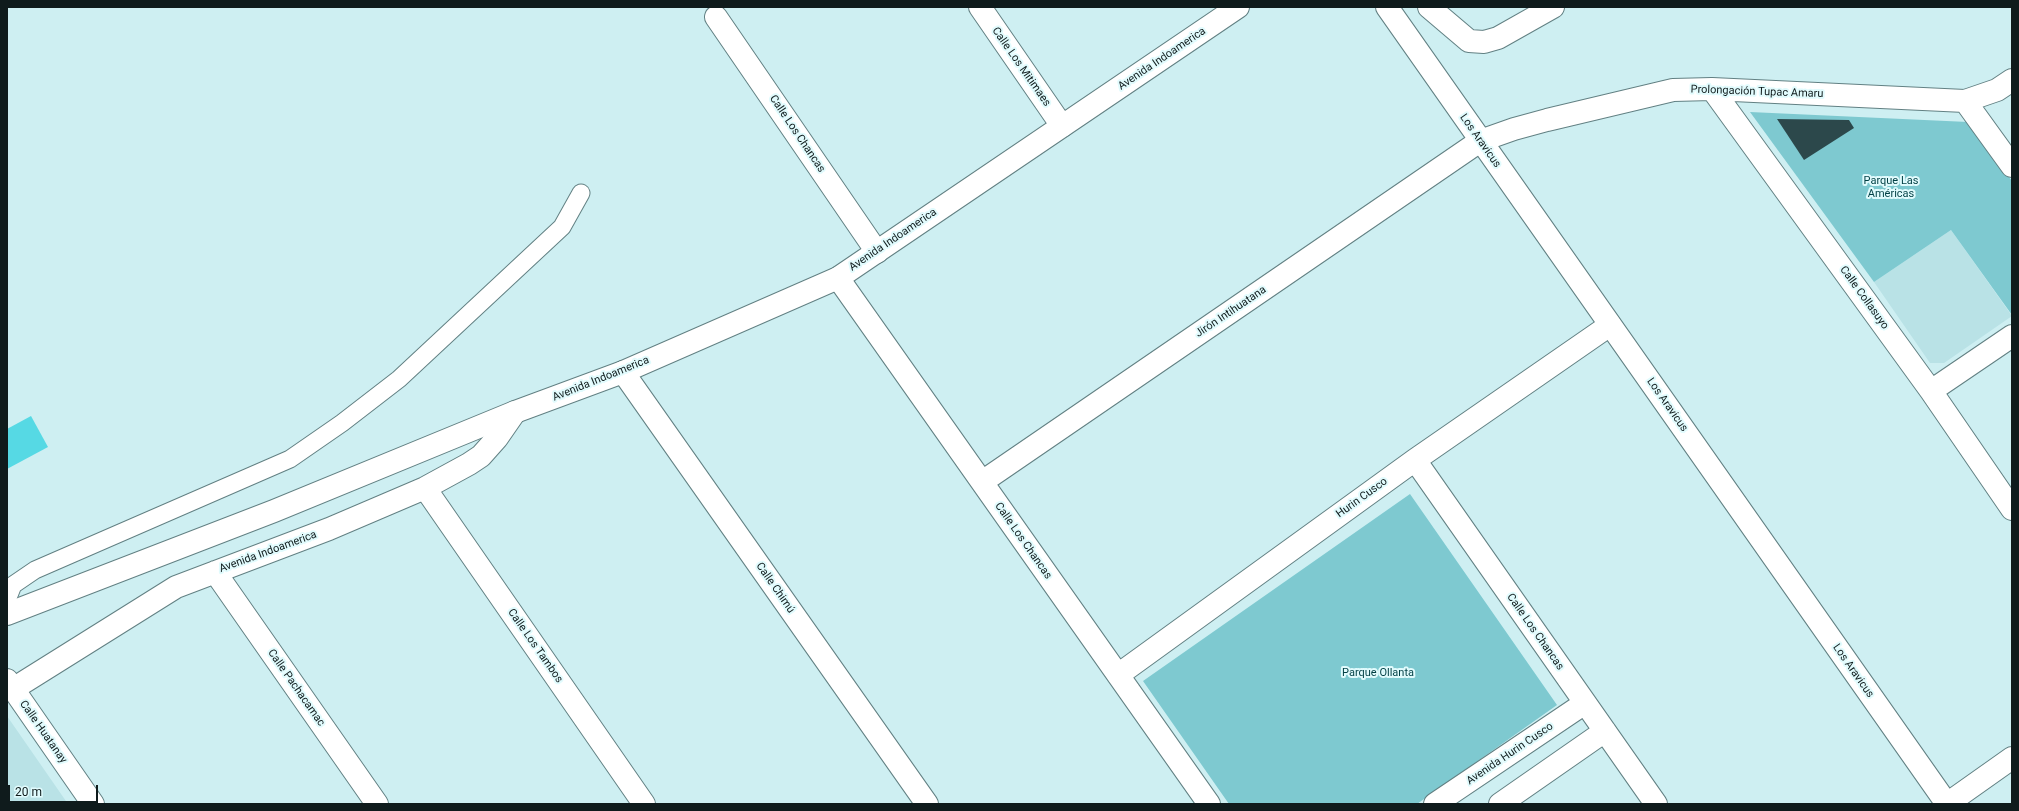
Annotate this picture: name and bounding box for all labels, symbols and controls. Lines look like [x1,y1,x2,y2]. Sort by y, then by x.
street label: Calle Los Mitimaes [989,25,1053,109]
street label: Avenida Indoamerica [1116,25,1208,93]
street label: Prolongación Tupac Amaru [1690,83,1824,101]
street label: Calle Los Chancas [766,93,828,175]
street label: Los Aravicus [1457,112,1503,170]
park label: Parque Las Américas [1864,174,1918,200]
street label: Avenida Indoamerica [847,206,939,274]
street label: Calle Collasuyo [1837,264,1891,332]
street label: Jirón Intihuatana [1193,283,1269,341]
street label: Avenida Indoamerica [551,354,651,404]
street label: Los Aravicus [1644,376,1690,434]
street label: Hurin Cusco [1334,475,1390,521]
street label: Calle Los Chancas [992,500,1054,582]
street label: Avenida Indoamerica [217,528,319,576]
street label: Calle Chimú [753,560,797,616]
street label: Calle Los Chancas [1504,591,1566,673]
street label: Calle Los Tambos [505,606,565,686]
street label: Los Aravicus [1830,642,1876,700]
street label: Calle Pachacamac [265,647,327,729]
park label: Parque Ollanta [1342,666,1414,680]
street label: Calle Huatanay [16,698,70,766]
street label: Avenida Hurin Cusco [1464,720,1556,788]
scale bar [10,777,100,803]
text: 20 m [15,785,42,799]

